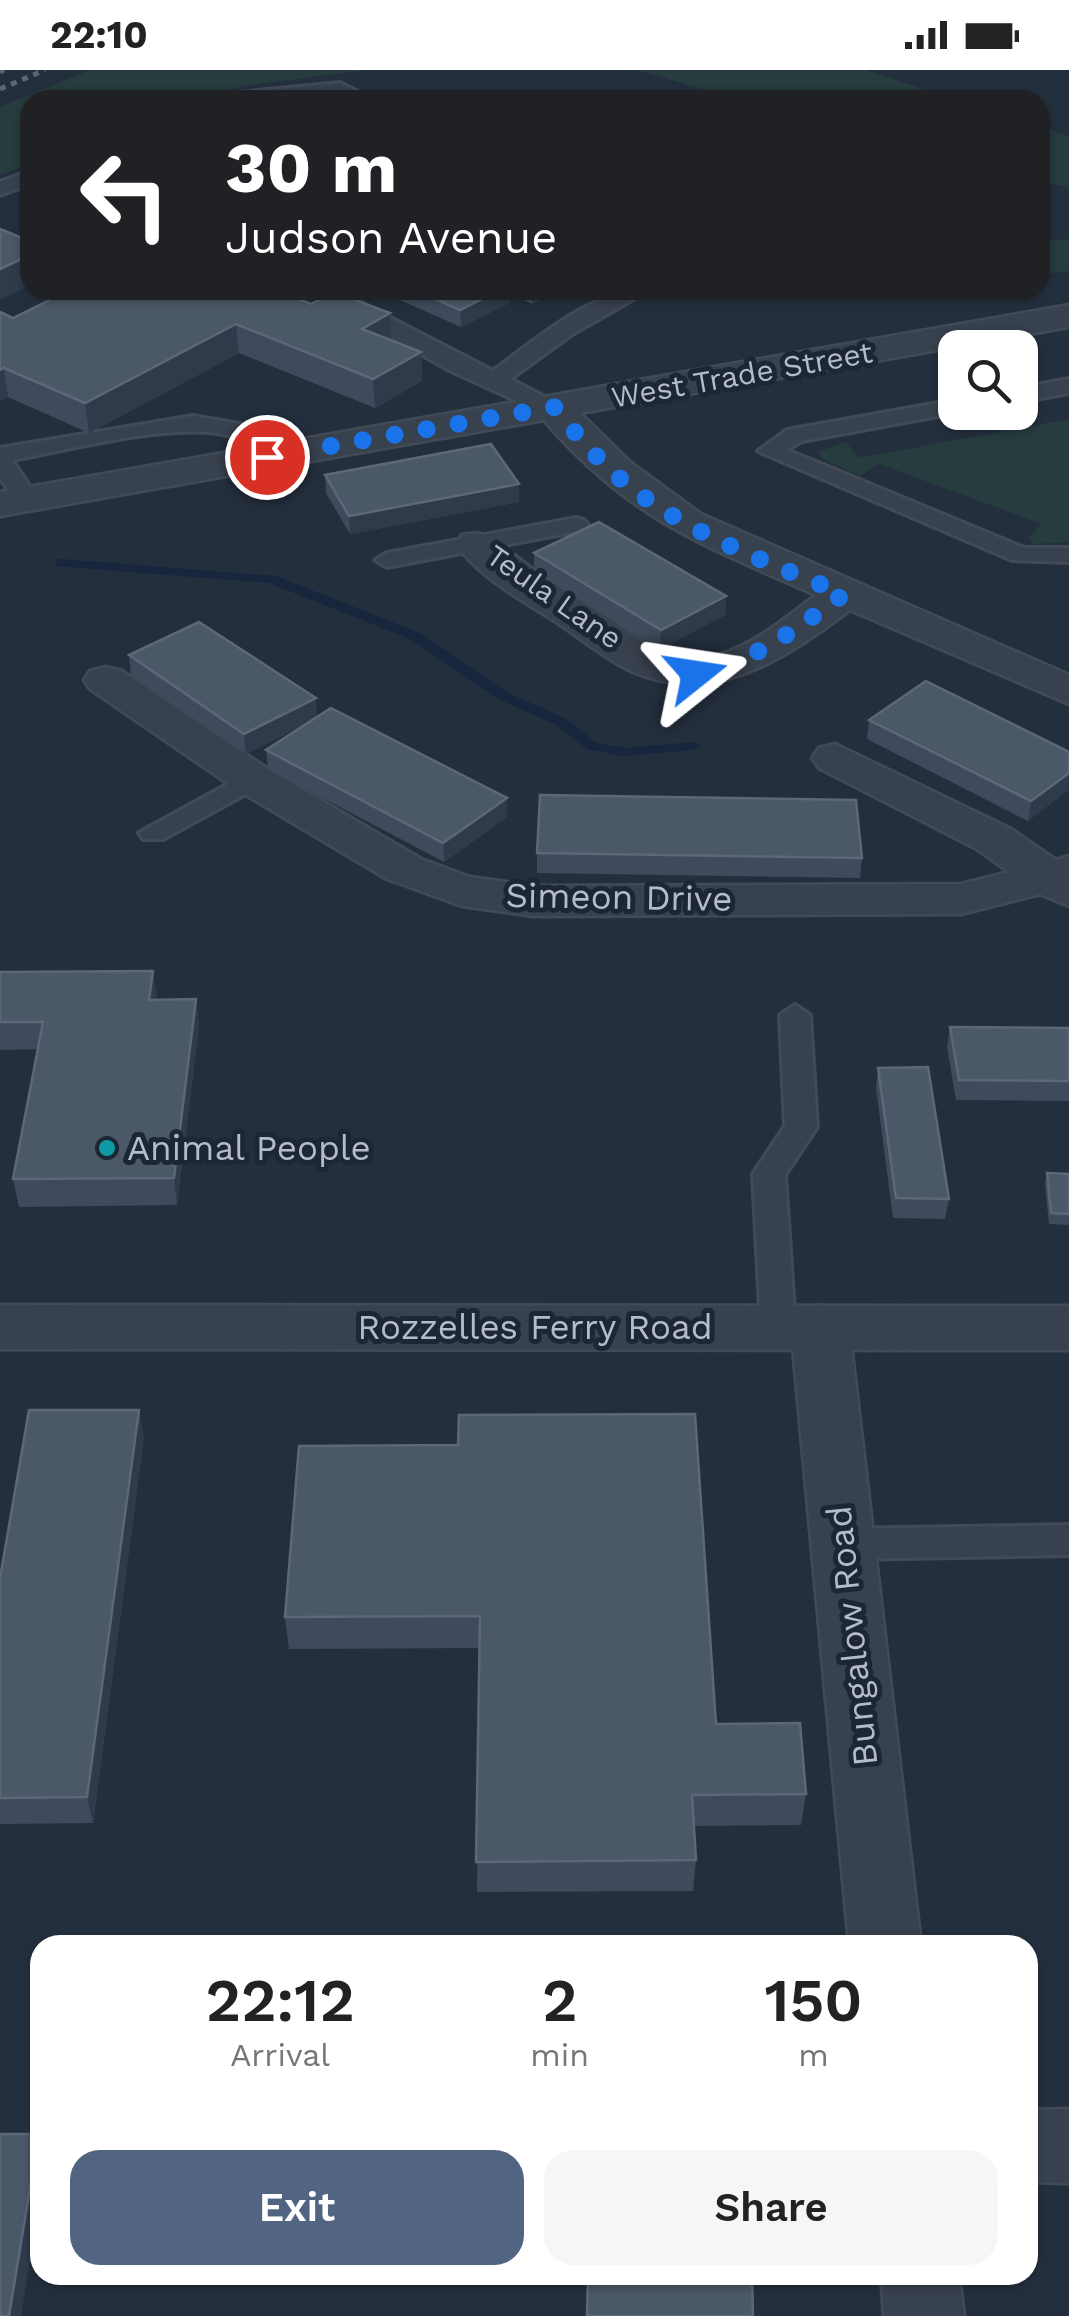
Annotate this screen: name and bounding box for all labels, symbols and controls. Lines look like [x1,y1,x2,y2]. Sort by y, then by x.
text: 22:10 [50,13,148,57]
text: 30 m [225,127,397,209]
icon: left [60,130,190,260]
text: Judson Avenue [225,211,557,264]
map controls [938,330,1038,430]
button: search [938,330,1038,430]
street label: West Trade Street [609,334,876,415]
pin [225,415,310,500]
icon: arrive [240,430,295,485]
street label: Teula Lane [480,537,629,656]
position arrow [644,622,748,726]
street label: Simeon Drive [505,874,733,920]
place label: Animal People [127,1127,371,1169]
marker: Animal People [96,1137,118,1159]
street label: Rozzelles Ferry Road [357,1306,713,1348]
street label: Bungalow Road [817,1504,887,1768]
text: 22:12 [205,1965,355,2036]
text: 2 [542,1965,577,2036]
text: 150 [764,1965,863,2036]
text: Arrival [230,2036,330,2074]
text: min [530,2036,589,2074]
text: m [798,2036,829,2074]
button: Exit [70,2150,524,2265]
button: Share [544,2150,998,2265]

